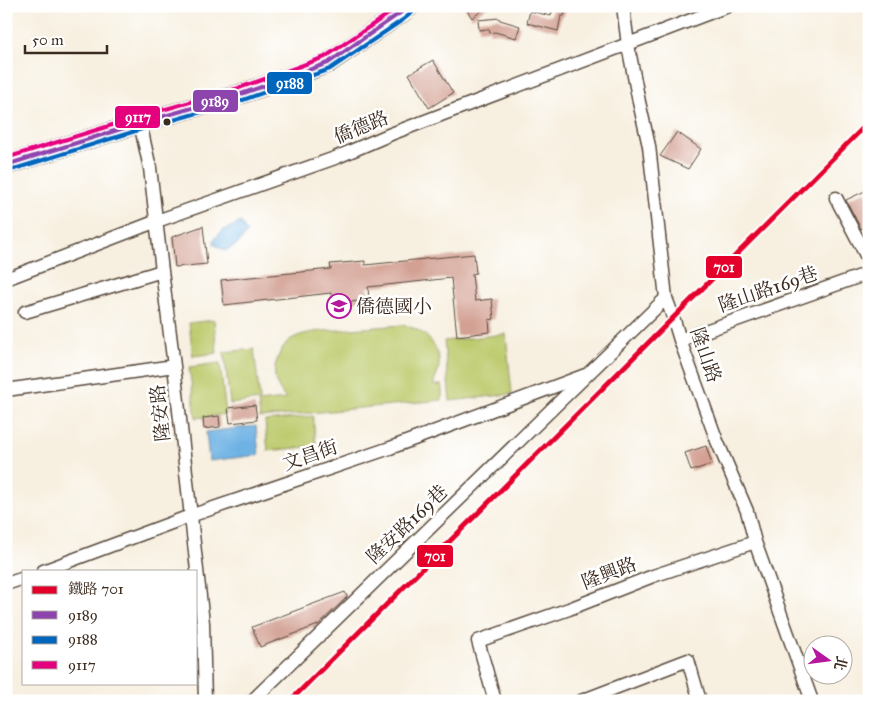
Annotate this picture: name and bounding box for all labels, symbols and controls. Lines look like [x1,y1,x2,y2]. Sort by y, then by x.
scale bar [25,22,108,54]
text: 50 m [32,31,64,49]
line badge: 9188 [266,71,313,95]
text: 9188 [276,75,304,93]
line badge: 9189 [192,89,239,113]
text: 9189 [201,93,229,111]
line badge: 9117 [114,105,161,129]
street label: 僑德路 [330,106,392,148]
text: 9117 [125,109,152,127]
unlabelled marker [162,117,172,127]
line badge: 701 [705,255,743,279]
text: 701 [713,259,735,276]
street label: 隆山路169巷 [715,261,821,317]
school or university icon: 僑德國小 [326,293,352,319]
place label: 僑德國小 [356,295,432,318]
street label: 隆山路 [686,324,726,386]
street label: 隆安路 [146,383,174,443]
street label: 文昌街 [279,435,341,475]
street label: 隆安路169巷 [362,480,452,568]
line badge: 701 [416,544,454,568]
text: 701 [424,548,446,565]
street label: 隆興路 [578,552,640,594]
legend [22,570,198,684]
text: 鐵路 701 [68,580,124,598]
text: 9189 [68,606,98,624]
text: 9188 [68,630,98,648]
north arrow [802,634,852,684]
text: 北 [830,654,850,672]
text: 9117 [68,656,96,674]

